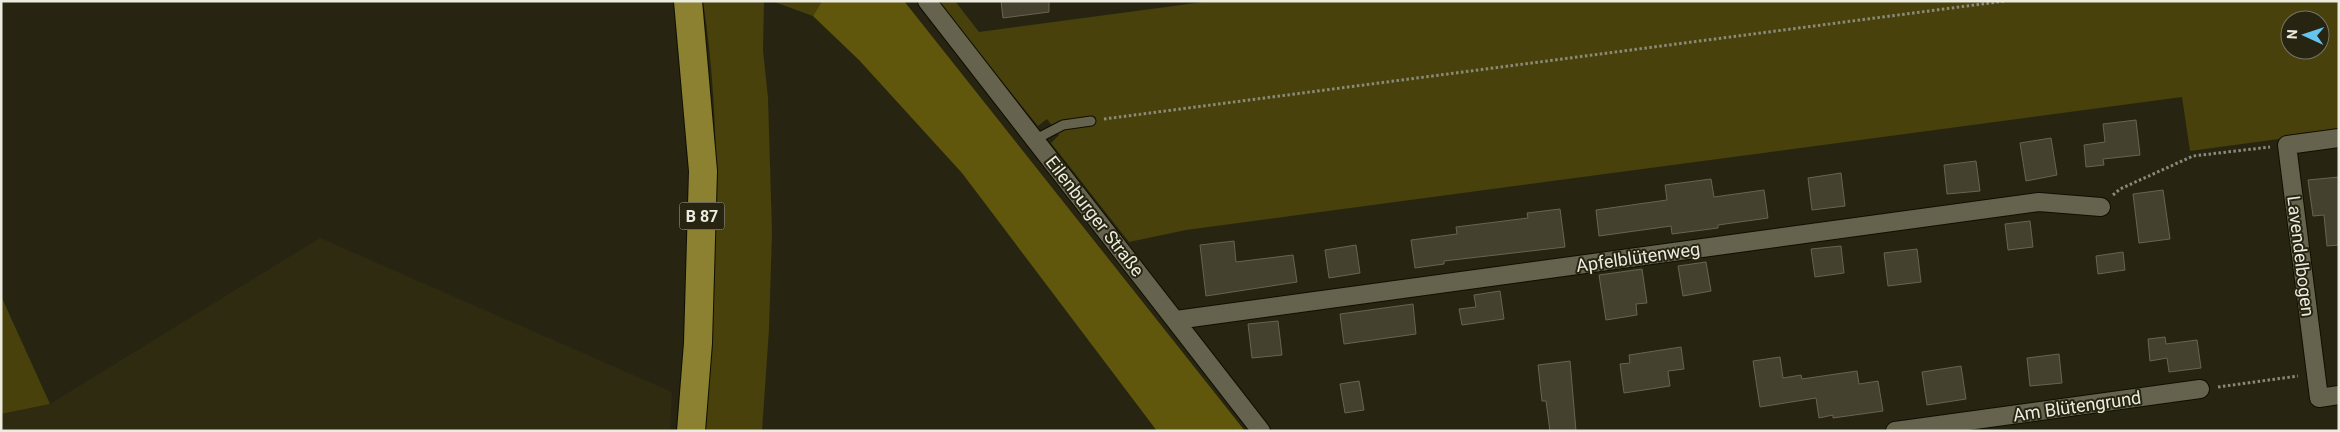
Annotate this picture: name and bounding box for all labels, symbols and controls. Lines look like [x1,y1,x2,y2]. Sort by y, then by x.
north arrow [2280,10,2330,60]
text: N [2284,29,2300,40]
street label: Eilenburger Straße [1041,152,1149,280]
street label: Lavendelbogen [2283,194,2319,318]
road number: B 87 [680,202,724,230]
street label: Apfelblütenweg [1575,238,1701,276]
street label: Am Blütengrund [2012,387,2142,425]

